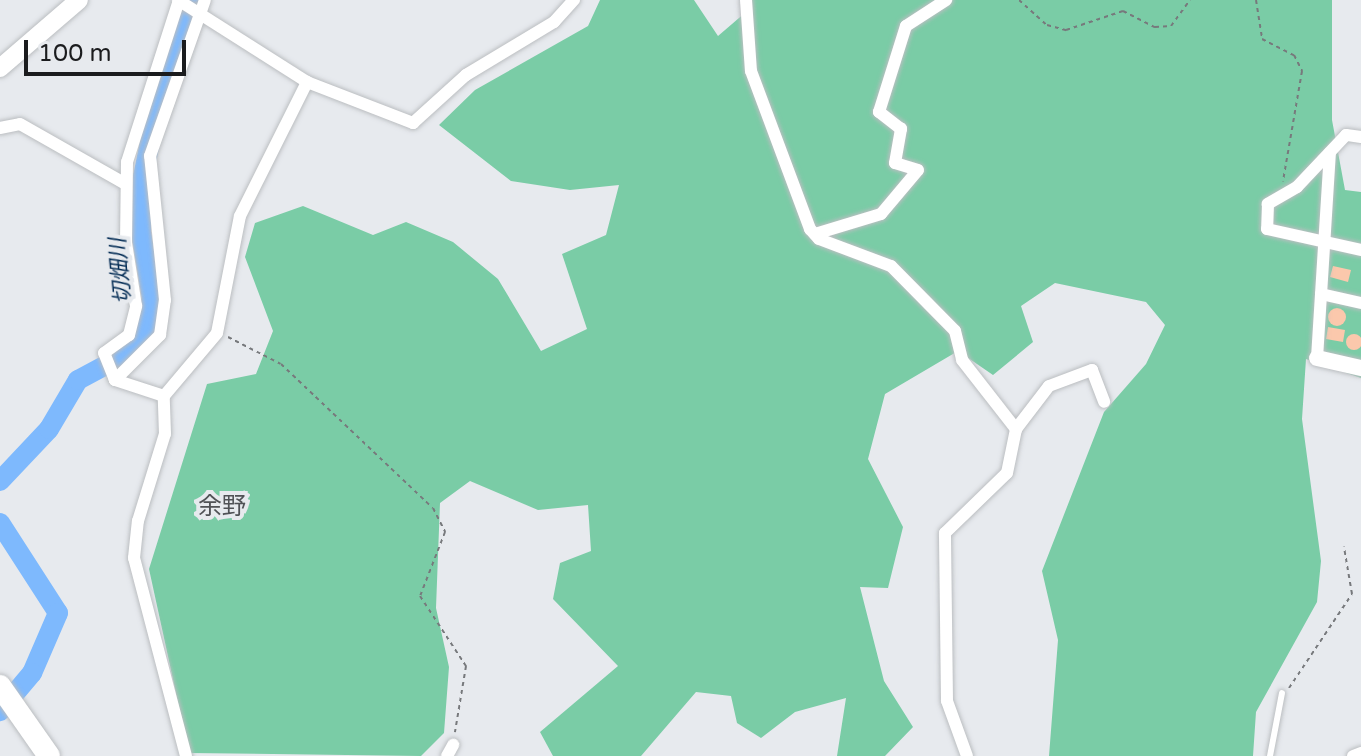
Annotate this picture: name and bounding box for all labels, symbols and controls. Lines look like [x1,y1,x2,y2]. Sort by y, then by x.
scale bar [28,24,190,74]
text: 100 m [38,39,112,68]
water label: 切畑川 [105,237,137,305]
district label: 余野 [198,493,246,521]

